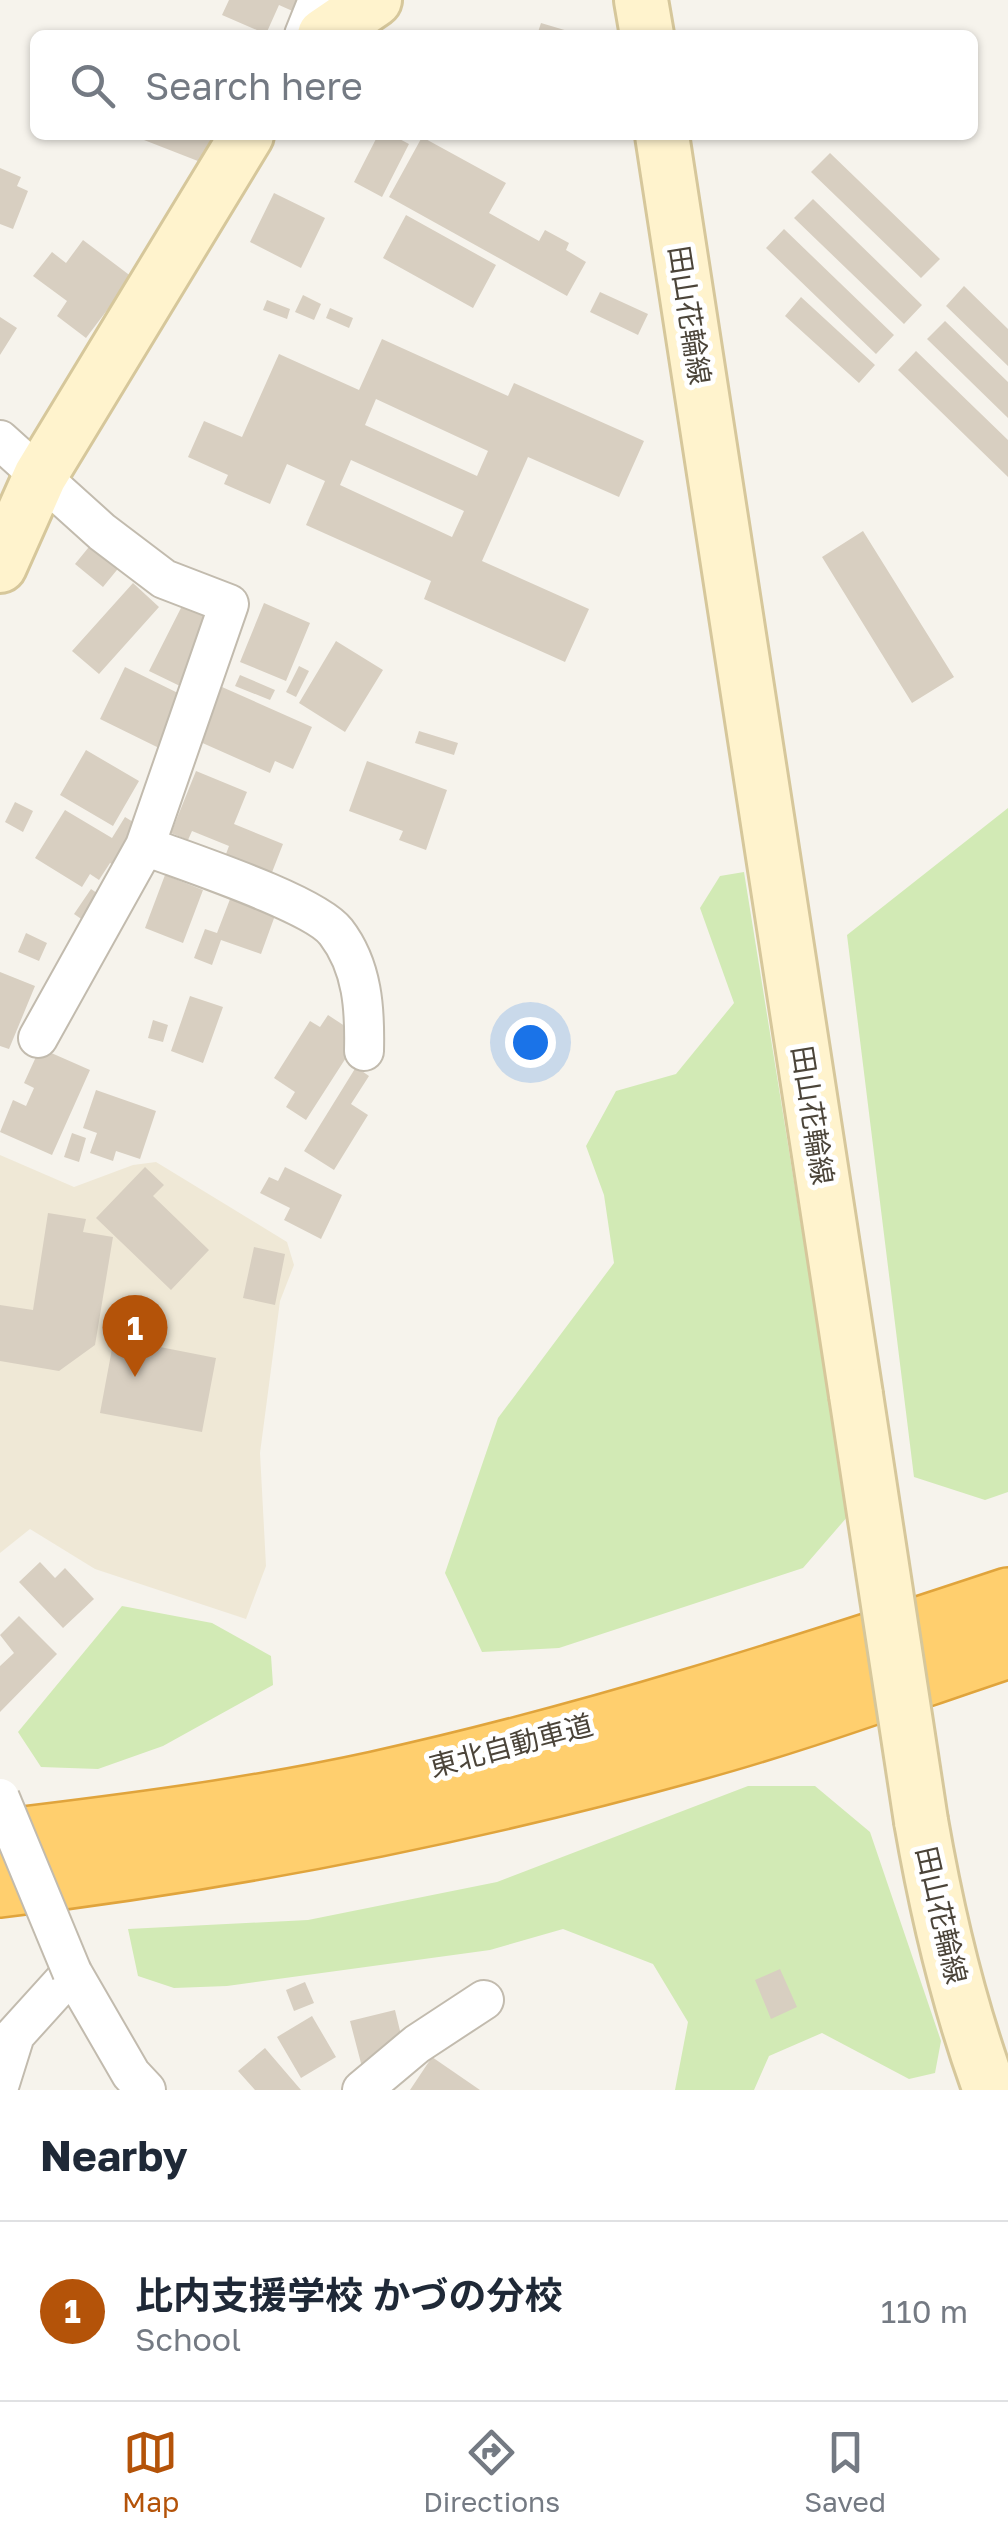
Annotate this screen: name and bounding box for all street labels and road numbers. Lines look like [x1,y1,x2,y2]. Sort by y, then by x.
street label: 田山花輪線 [663,243,717,387]
street label: 田山花輪線 [786,1043,840,1187]
street label: 東北自動車道 [426,1707,596,1783]
street label: 田山花輪線 [910,1843,974,1987]

